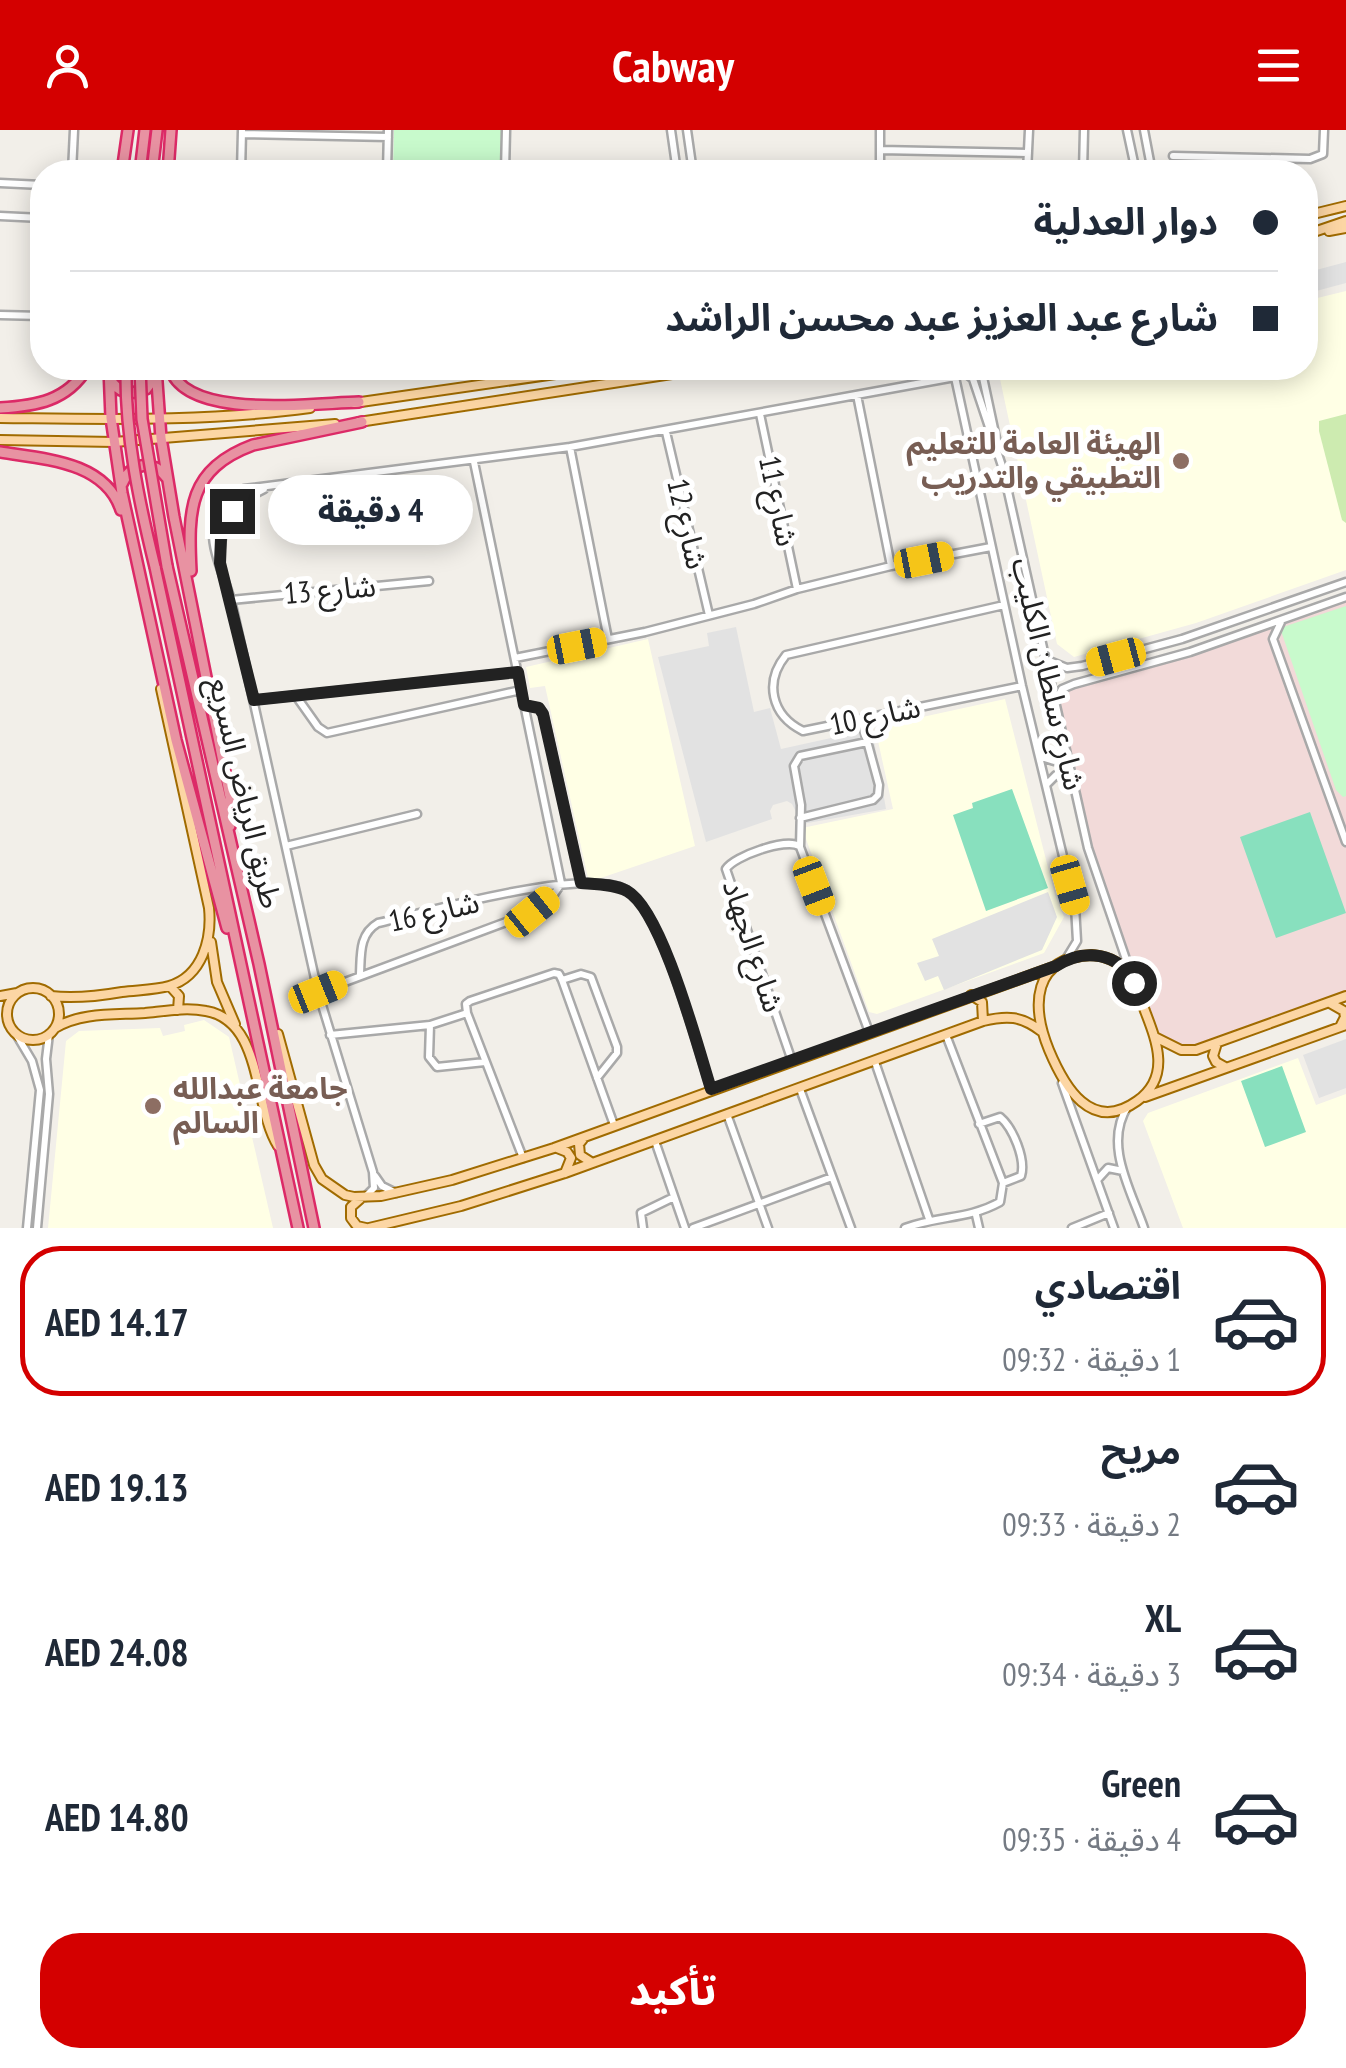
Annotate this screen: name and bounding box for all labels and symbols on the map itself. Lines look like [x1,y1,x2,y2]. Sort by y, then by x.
place label: الهيئة العامة للتعليم التطبيقي والتدريب [906,423,1161,502]
marker: الهيئة العامة للتعليم التطبيقي والتدريب [1170,450,1192,472]
street label: شارع 11 [747,452,808,550]
street label: شارع 12 [655,475,718,574]
callout: 4 دقيقة [267,476,472,546]
route end [210,489,255,534]
car [892,540,956,580]
street label: شارع سلطان الكليب [1000,554,1095,795]
street label: شارع 13 [282,565,378,616]
car [545,626,609,666]
car [1083,635,1149,679]
street label: طريق الرياض السريع [197,673,292,913]
street label: شارع 10 [826,686,924,747]
car [1047,852,1093,918]
car [789,853,839,919]
street label: شارع الجهاد [711,874,794,1018]
street label: شارع 16 [385,881,484,944]
car [499,881,565,943]
route start [1112,961,1157,1006]
car [285,967,351,1017]
place label: جامعة عبدالله السالم [173,1068,348,1146]
marker: جامعة عبدالله السالم [142,1095,164,1117]

